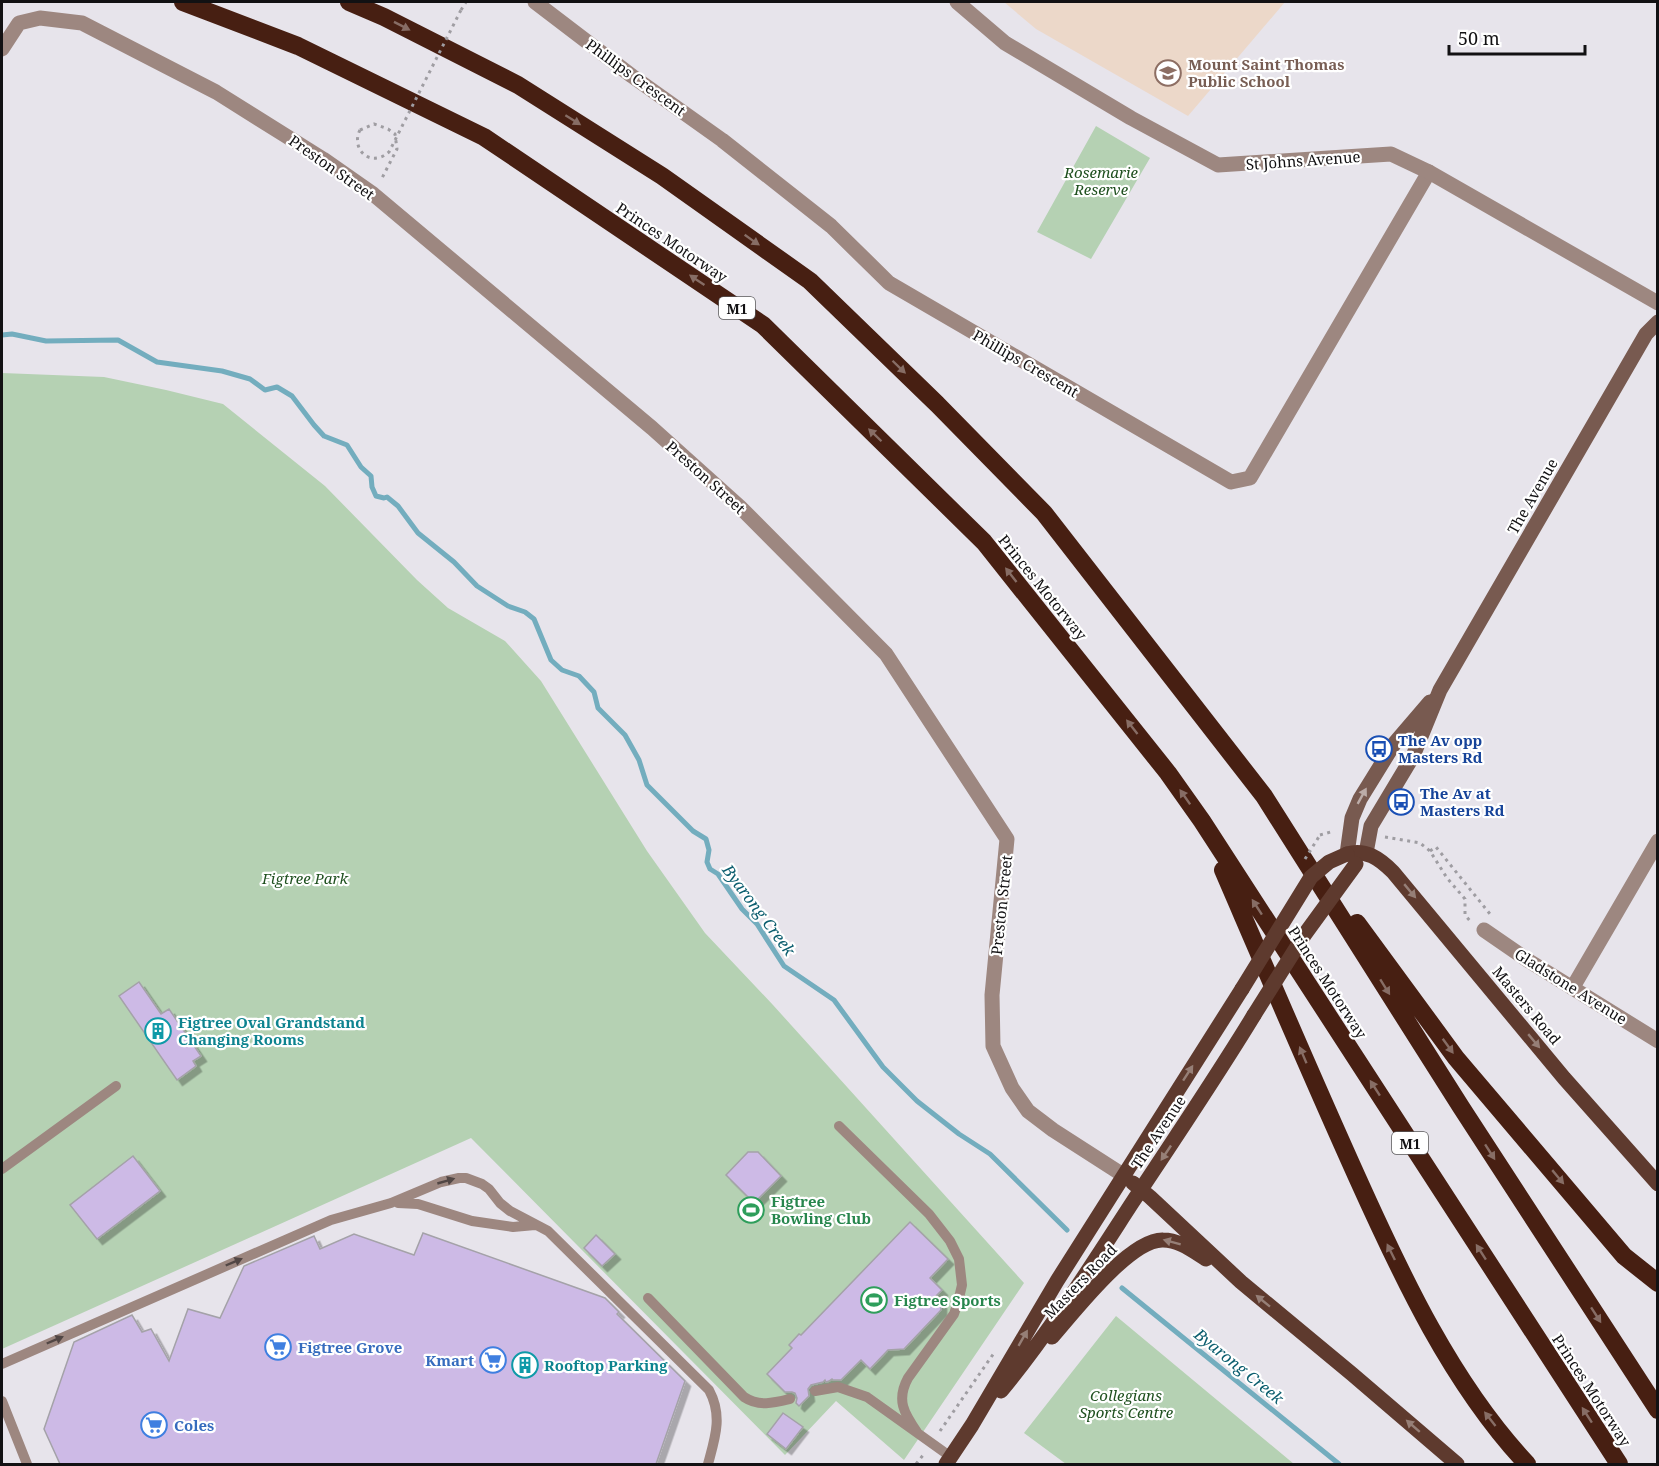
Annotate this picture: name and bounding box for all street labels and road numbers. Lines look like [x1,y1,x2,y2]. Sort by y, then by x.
street label: Phillips Crescent [582,34,690,120]
street label: Preston Street [285,130,379,204]
street label: St Johns Avenue [1245,146,1361,174]
street label: Princes Motorway [613,197,732,287]
road number: M1 [719,297,755,319]
street label: Phillips Crescent [970,325,1082,401]
street label: Preston Street [662,436,750,518]
street label: The Avenue [1502,455,1562,537]
street label: Princes Motorway [994,530,1092,644]
street label: Preston Street [986,854,1016,956]
street label: Princes Motorway [1284,922,1372,1042]
street label: Gladstone Avenue [1511,943,1631,1029]
street label: Masters Road [1488,962,1566,1048]
street label: The Avenue [1126,1091,1190,1173]
road number: M1 [1392,1132,1428,1154]
street label: Masters Road [1039,1239,1121,1323]
street label: Princes Motorway [1548,1330,1636,1450]

